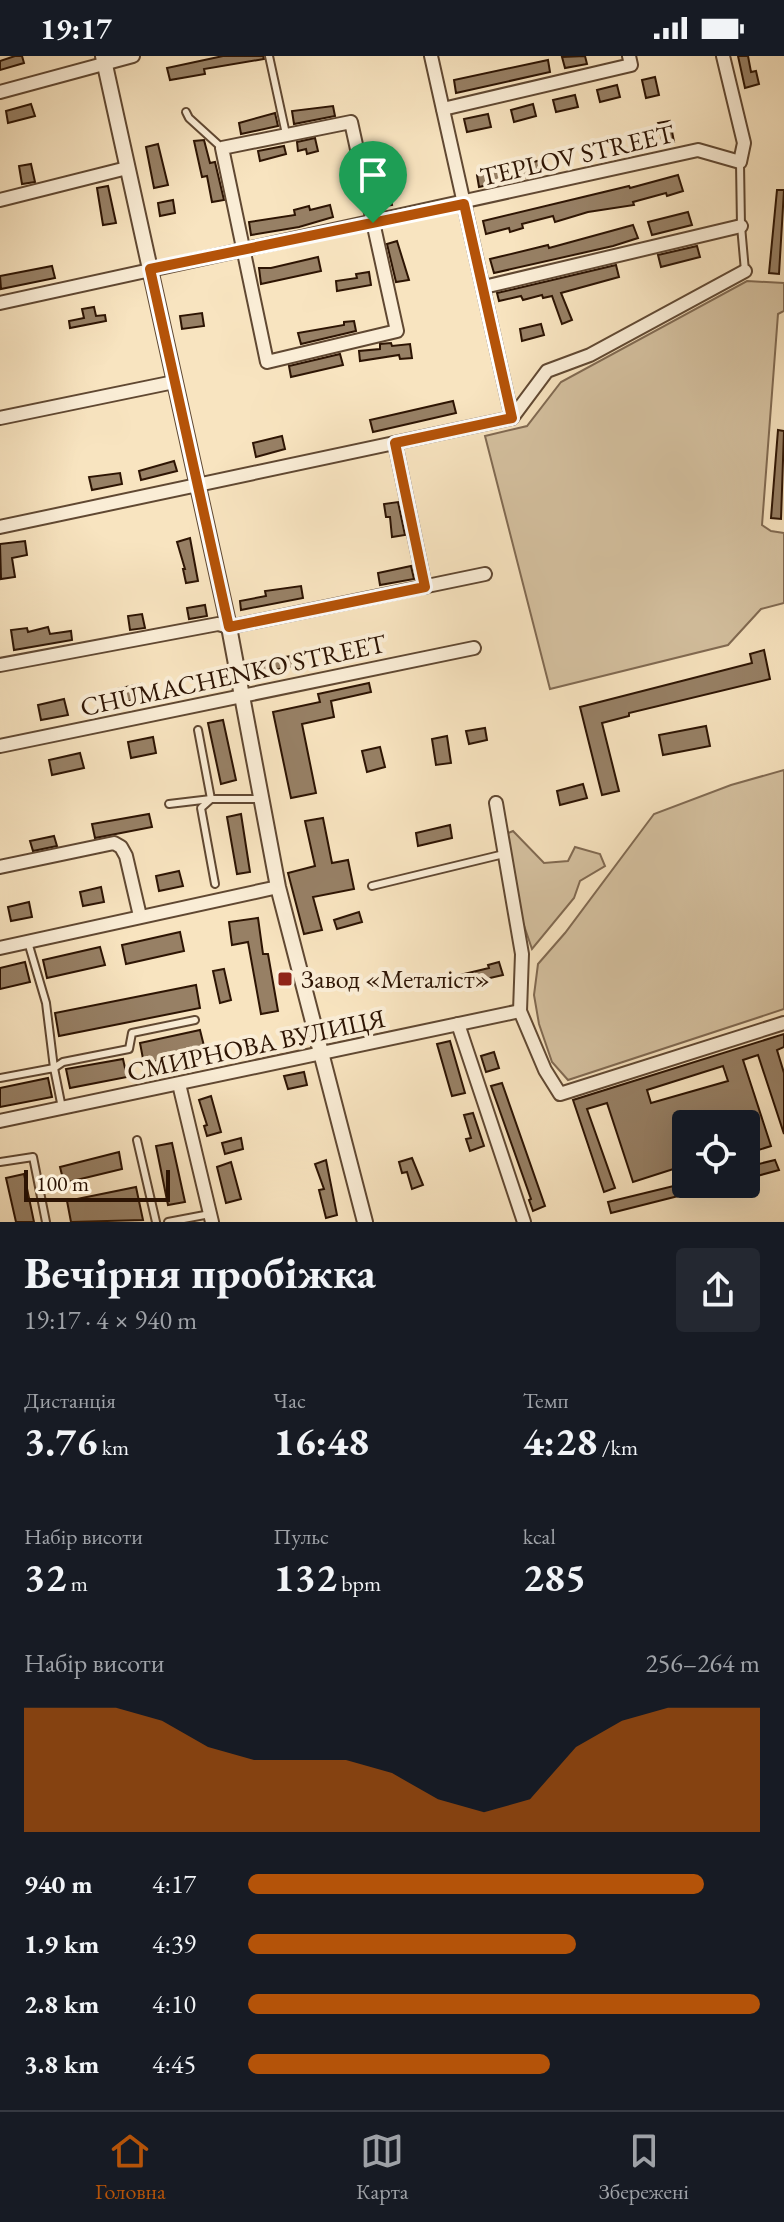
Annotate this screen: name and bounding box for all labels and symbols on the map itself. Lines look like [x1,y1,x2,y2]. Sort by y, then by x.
street label: TEPLOV STREET [477,116,678,194]
pin [339,141,407,223]
street label: CHUMACHENKO STREET [77,626,390,724]
place label: Завод «Металіст» [301,962,490,996]
marker: Завод «Металіст» [276,970,294,988]
street label: СМИРНОВА ВУЛИЦЯ [124,1001,388,1089]
scale bar [24,1166,170,1202]

